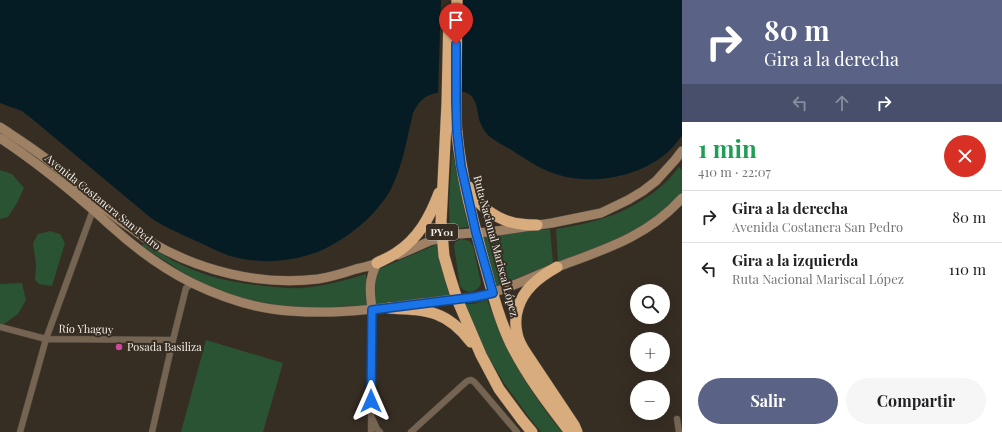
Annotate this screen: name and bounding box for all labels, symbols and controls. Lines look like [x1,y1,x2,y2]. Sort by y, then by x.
pin [439,3,473,44]
icon: arrive [445,9,467,31]
text: 80 m [764,11,830,48]
icon: right [698,16,750,68]
text: Gira a la derecha [764,47,899,71]
icon: left [789,92,811,114]
icon: ahead [831,92,853,114]
icon: right [873,92,895,114]
text: 1 min [698,132,757,164]
button: close [944,135,986,177]
street label: Avenida Costanera San Pedro [42,150,164,253]
text: 410 m · 22:07 [698,163,771,180]
street label: Ruta Nacional Mariscal López [470,174,523,318]
text: Gira a la derecha [732,198,848,218]
icon: right [698,206,720,228]
text: 80 m [952,207,986,227]
text: Avenida Costanera San Pedro [732,218,903,235]
road number: PY01 [426,224,458,240]
text: Gira a la izquierda [732,250,858,270]
icon: left [698,258,720,280]
text: 110 m [949,259,986,279]
text: Ruta Nacional Mariscal López [732,270,904,287]
map controls [630,284,670,420]
button: search [630,284,670,324]
street label: Río Yhaguy [58,321,114,336]
button: + [630,332,670,372]
place label: Posada Basiliza [127,339,202,354]
marker: Posada Basiliza [114,342,124,352]
button: Salir [698,378,838,424]
button: Compartir [846,378,986,424]
position arrow [350,380,392,422]
button: − [630,380,670,420]

